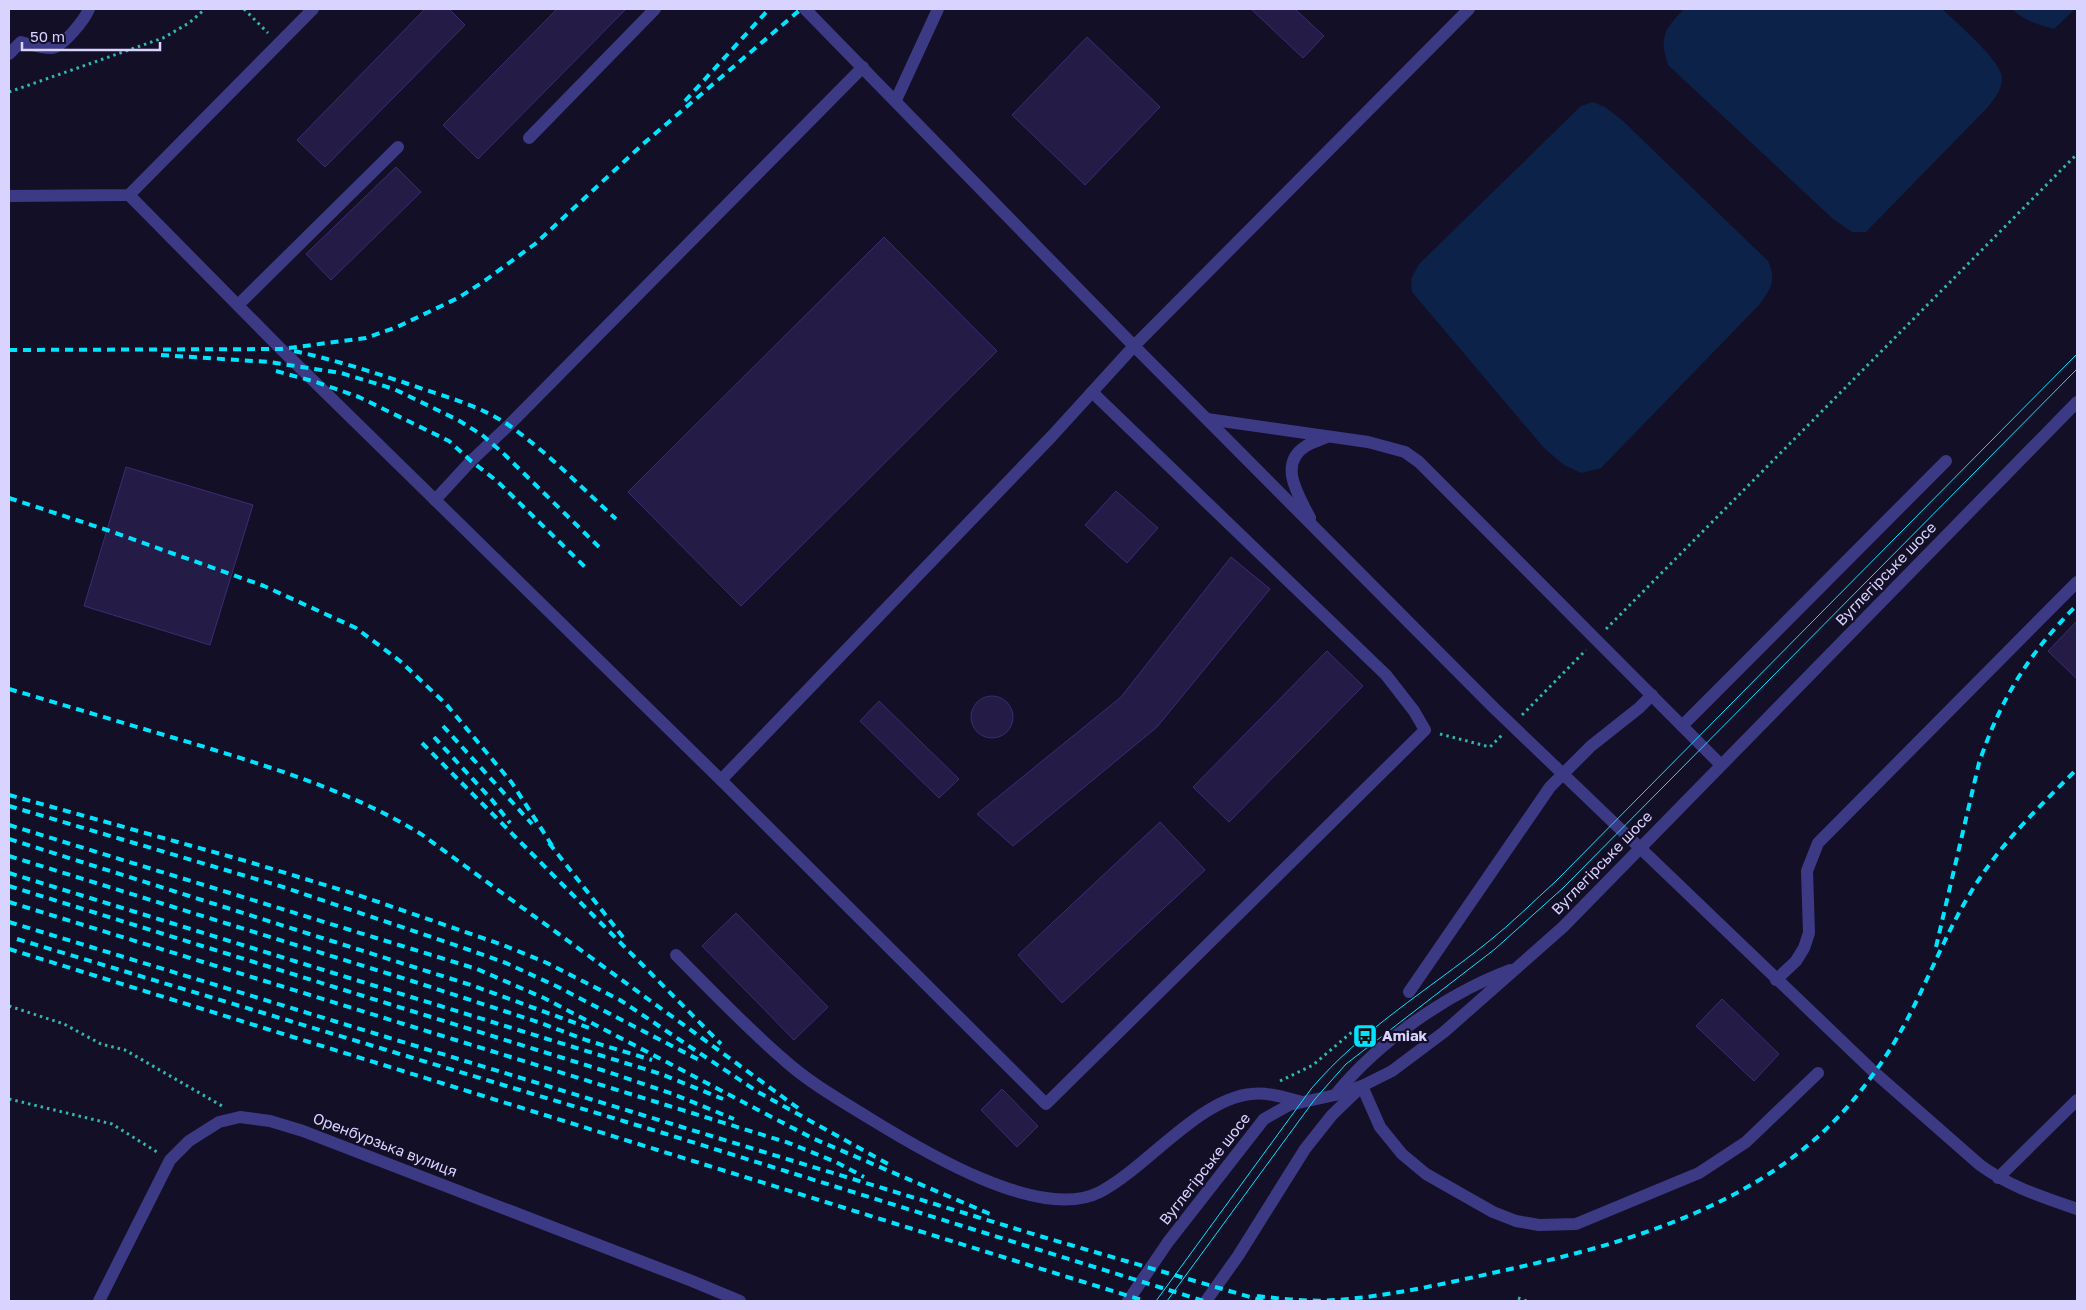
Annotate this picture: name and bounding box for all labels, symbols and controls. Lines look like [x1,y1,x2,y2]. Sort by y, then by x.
scale bar [22,20,160,52]
text: 50 m [30,27,65,45]
street label: Вуглегірське шосе [1831,518,1940,629]
street label: Вуглегірське шосе [1547,807,1656,918]
bus stop icon: Amiak [1352,1023,1378,1049]
place label: Amiak [1382,1026,1428,1044]
street label: Оренбурзька вулиця [311,1108,460,1180]
street label: Вуглегірське шосе [1155,1109,1254,1228]

